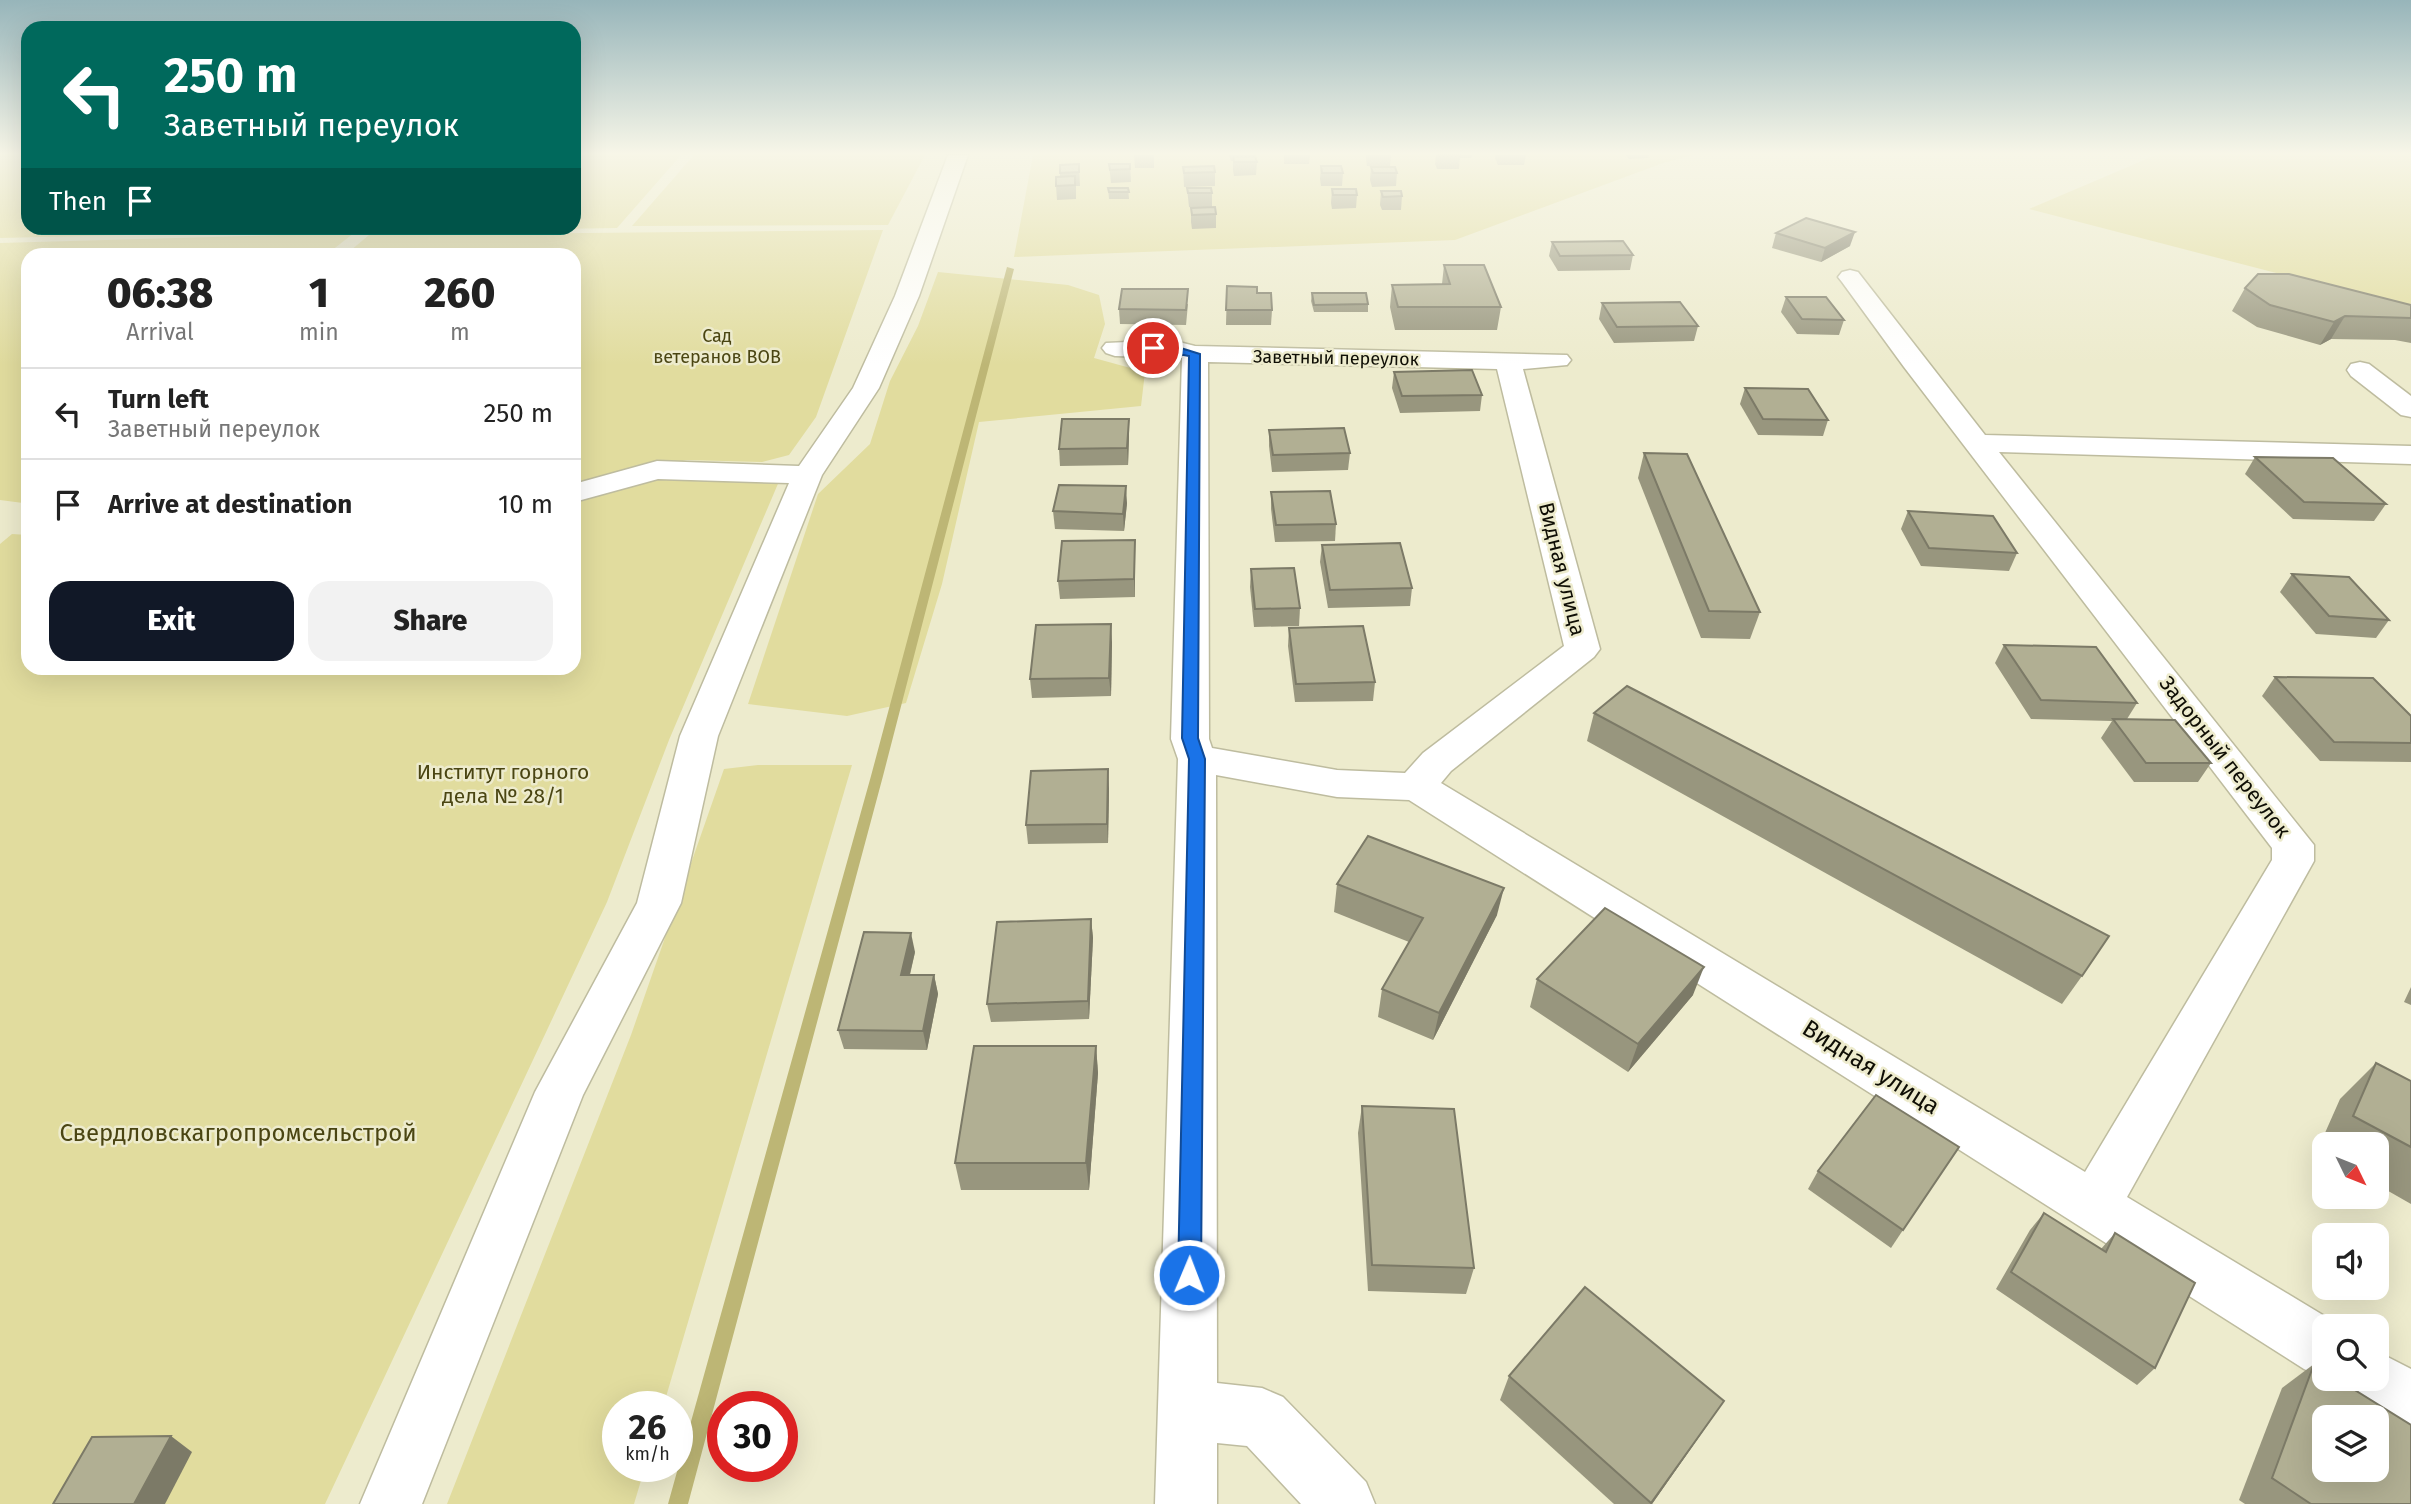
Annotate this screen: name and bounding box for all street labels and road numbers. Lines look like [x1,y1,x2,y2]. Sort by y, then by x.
street label: Заветный переулок [1253,346,1420,370]
street label: Видная улица [1533,500,1591,638]
street label: Задорный переулок [2154,671,2296,843]
street label: Видная улица [1797,1014,1945,1120]

